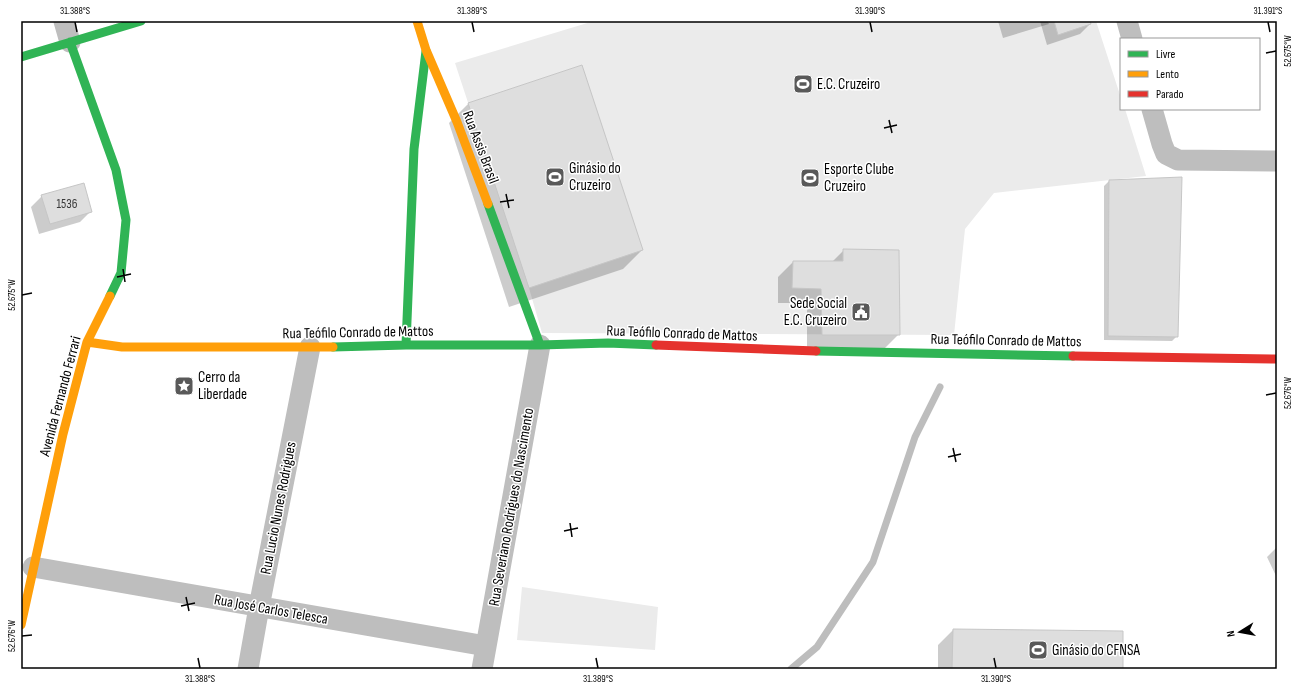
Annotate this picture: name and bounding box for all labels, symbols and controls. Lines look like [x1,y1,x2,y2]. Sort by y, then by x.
text: 31.388°S [60,5,90,17]
text: 31.389°S [457,5,487,17]
text: 31.390°S [855,5,885,17]
text: 31.391°S [1254,5,1282,17]
text: 52.675°W [1282,35,1294,67]
legend [1120,38,1260,110]
text: Livre [1156,47,1176,62]
text: Lento [1156,67,1179,82]
sports icon: E.C. Cruzeiro [792,73,814,95]
place label: E.C. Cruzeiro [817,75,880,94]
text: Parado [1156,87,1183,102]
street label: Rua Assis Brasil [458,108,503,186]
place label: Ginásio do Cruzeiro [569,159,621,195]
place label: Esporte Clube Cruzeiro [824,160,894,196]
sports icon: Ginásio do Cruzeiro [544,166,566,188]
sports icon: Esporte Clube Cruzeiro [799,167,821,189]
house number: 1536 [57,196,78,212]
text: 52.675°W [6,279,18,311]
place label: Sede Social E.C. Cruzeiro [784,294,847,330]
public building icon: Sede Social E.C. Cruzeiro [850,301,872,323]
street label: Rua Teófilo Conrado de Mattos [606,321,758,346]
street label: Rua Teófilo Conrado de Mattos [282,322,434,343]
street label: Rua Teófilo Conrado de Mattos [930,330,1082,351]
street label: Avenida Fernando Ferrari [35,334,86,459]
place label: Cerro da Liberdade [198,368,247,404]
place icon: Cerro da Liberdade [173,375,195,397]
text: 52.676°W [1282,376,1294,409]
street label: Rua Severiano Rodrigues do Nascimento [485,406,538,608]
street label: Rua Lucio Nunes Rodrigues [256,440,301,576]
street label: Rua José Carlos Telesca [213,590,330,629]
north arrow [1220,612,1260,652]
text: 52.676°W [6,619,18,652]
text: N [1224,630,1238,638]
sports icon: Ginásio do CFNSA [1027,639,1049,661]
place label: Ginásio do CFNSA [1052,641,1140,660]
text: 31.388°S [185,673,215,685]
text: 31.389°S [583,673,613,685]
text: 31.390°S [981,673,1011,685]

